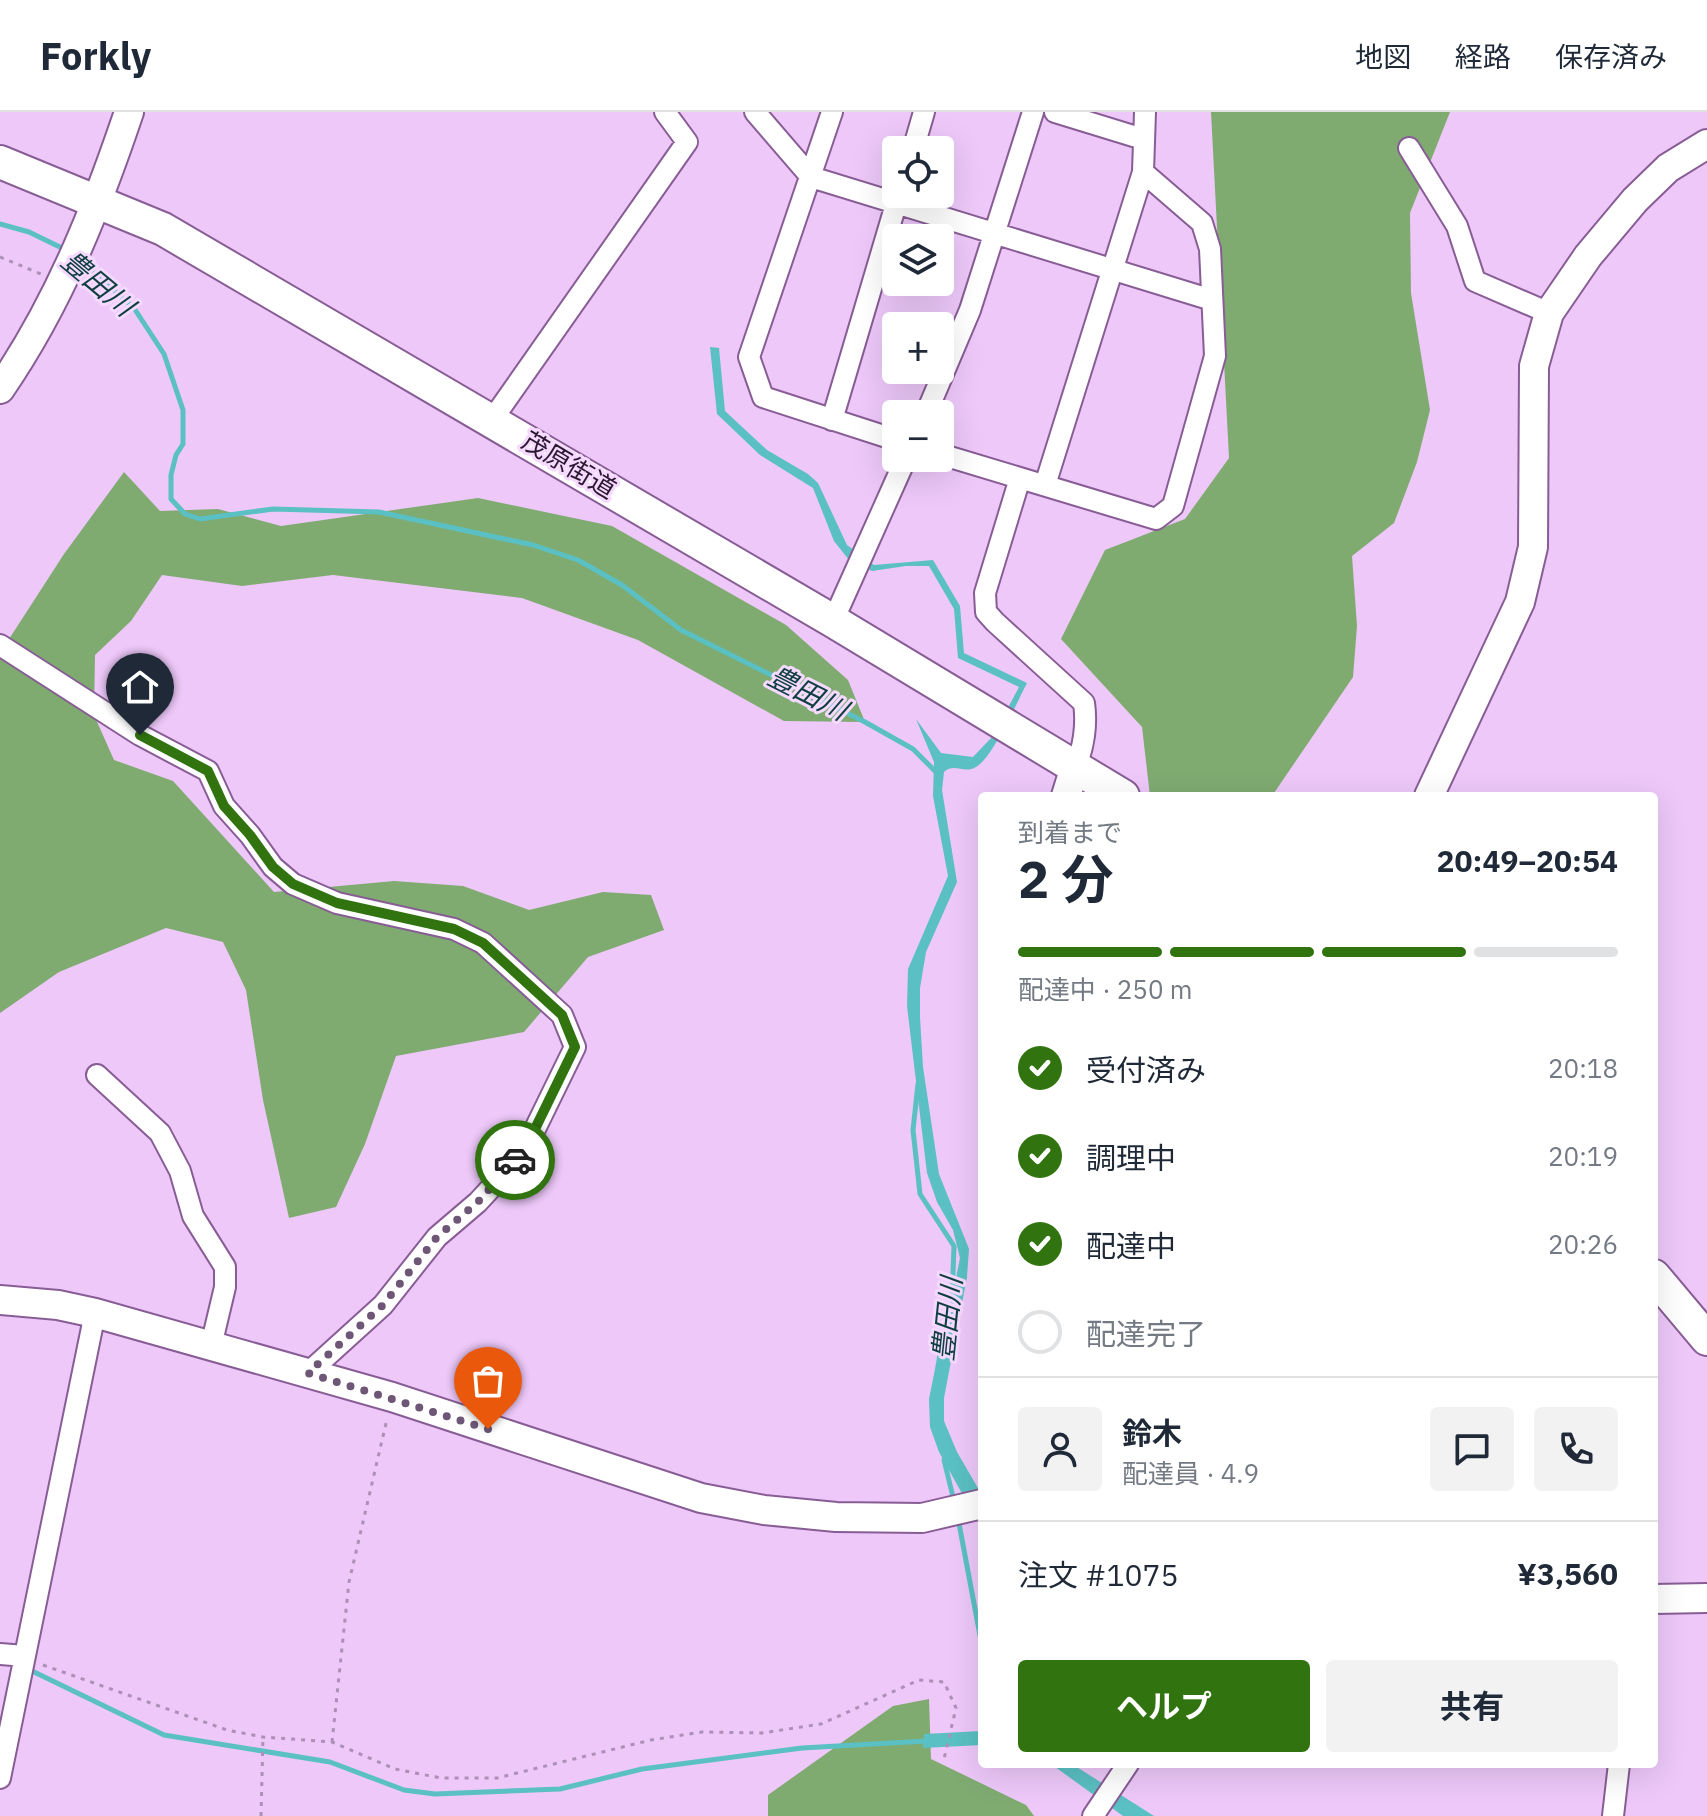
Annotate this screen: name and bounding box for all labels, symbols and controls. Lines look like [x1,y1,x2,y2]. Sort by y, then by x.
text: Forkly [40,31,151,80]
text: 地図 [1355,38,1411,75]
text: 経路 [1455,38,1511,75]
text: 保存済み [1555,38,1667,75]
map controls [882,136,954,472]
button: locate [882,136,954,208]
button: layers [882,224,954,296]
water label: 豊田川 [54,241,145,326]
button: + [882,312,954,384]
button: − [882,400,954,472]
street label: 茂原街道 [516,423,623,506]
pin [106,653,174,735]
water label: 豊田川 [762,657,857,729]
icon: home [118,665,162,709]
text: 到着まで [1018,815,1122,849]
text: 20:49–20:54 [1437,841,1618,880]
text: 2 分 [1018,845,1113,912]
text: 配達中 · 250 m [1018,972,1192,1006]
icon: check [1018,1046,1062,1090]
text: 受付済み [1086,1050,1206,1089]
text: 20:18 [1548,1051,1618,1085]
courier [475,1120,555,1200]
icon: check [1018,1134,1062,1178]
icon: car [493,1138,537,1182]
text: 調理中 [1086,1138,1176,1177]
text: 20:19 [1548,1139,1618,1173]
icon: check [1018,1222,1062,1266]
text: 配達中 [1086,1226,1176,1265]
text: 20:26 [1548,1227,1618,1261]
water label: 豊田川 [924,1272,970,1363]
text: 配達完了 [1086,1314,1206,1353]
pin [454,1347,522,1429]
icon: bag [466,1359,510,1403]
button: person [1018,1407,1102,1491]
button: chat [1430,1407,1514,1491]
button: phone [1534,1407,1618,1491]
text: 鈴木 [1122,1413,1182,1452]
text: 配達員 · 4.9 [1122,1456,1259,1490]
text: ¥3,560 [1517,1554,1618,1593]
text: 注文 #1075 [1018,1555,1178,1594]
button: ヘルプ [1018,1660,1310,1752]
button: 共有 [1326,1660,1618,1752]

